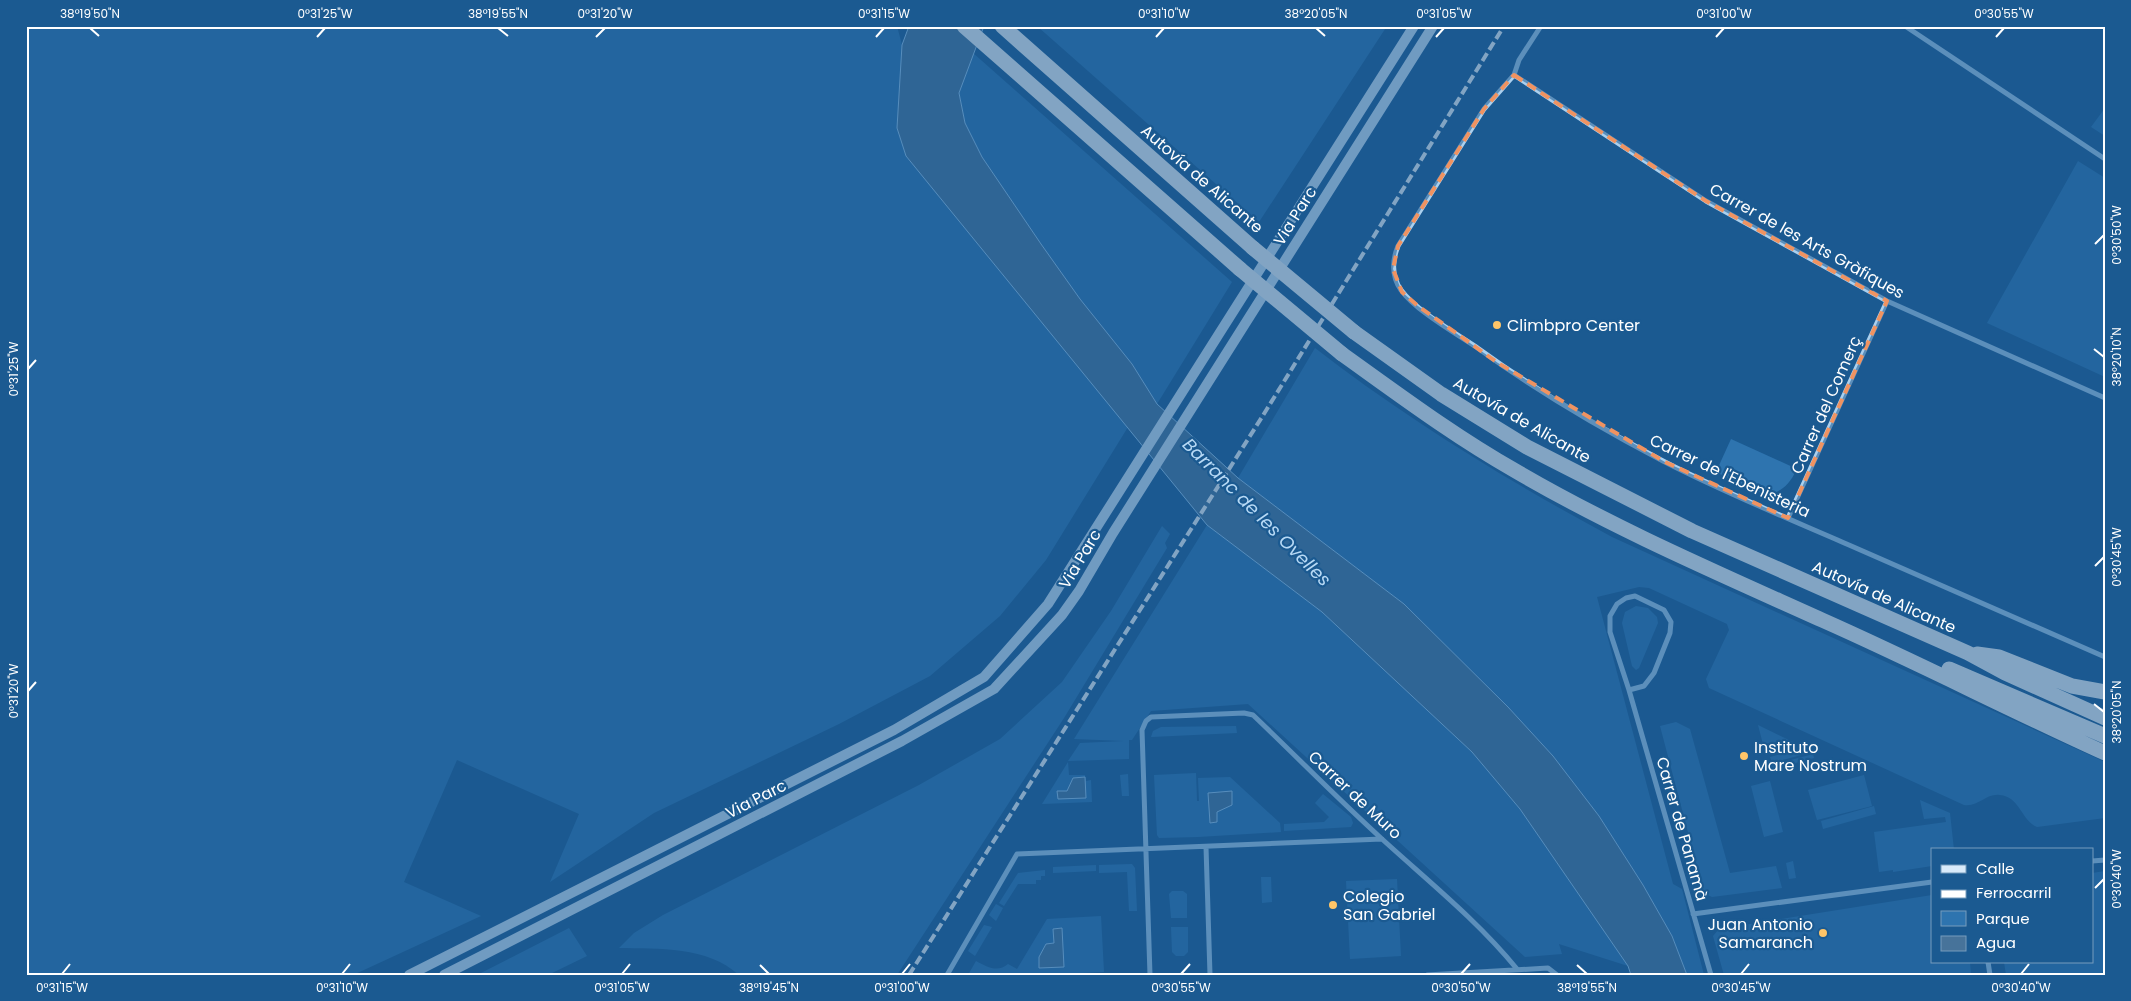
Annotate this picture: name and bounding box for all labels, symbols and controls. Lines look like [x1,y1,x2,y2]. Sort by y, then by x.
text: 38°19'50"N [60,5,120,22]
text: 0°31'25"W [298,5,353,22]
text: 38°19'55"N [468,5,528,22]
text: 0°31'20"W [578,5,633,22]
text: 0°31'15"W [858,5,910,22]
text: 0°31'10"W [1138,5,1190,22]
text: 38°20'05"N [1285,5,1347,22]
text: 0°31'05"W [1416,5,1472,22]
text: 0°31'00"W [1696,5,1752,22]
text: 0°30'55"W [1974,5,2034,22]
street label: Autovía de Alicante [1136,119,1268,239]
street label: Carrer de les Arts Gràfiques [1705,178,1909,304]
street label: Via Parc [1268,182,1322,250]
text: 0°30'50"W [2108,205,2125,265]
place label: Climbpro Center [1507,314,1640,337]
marker: Climbpro Center [1491,319,1503,331]
text: 38°20'10"N [2108,327,2125,387]
street label: Carrer del Comerç [1785,332,1867,478]
text: 0°31'25"W [5,341,22,396]
street label: Autovía de Alicante [1449,371,1595,469]
street label: Carrer de l'Ebenisteria [1646,429,1814,523]
water label: Barranc de les Ovelles [1177,432,1337,592]
street label: Via Parc [1053,525,1107,593]
text: 0°30'45"W [2108,527,2125,587]
street label: Autovía de Alicante [1808,555,1960,639]
text: 0°31'20"W [5,663,22,718]
text: 38°20'05"N [2108,681,2125,743]
place label: Instituto Mare Nostrum [1754,736,1867,777]
street label: Carrer de Muro [1303,745,1407,845]
marker: Instituto Mare Nostrum [1738,750,1750,762]
street label: Carrer de Panamà [1650,754,1714,904]
street label: Via Parc [722,774,791,824]
legend [1931,848,2094,964]
text: 0°30'40"W [2108,849,2125,909]
text: Calle [1976,858,2014,879]
text: Ferrocarril [1976,882,2051,903]
place label: Colegio San Gabriel [1343,885,1436,926]
marker: Colegio San Gabriel [1327,899,1339,911]
text: Parque [1976,908,2029,929]
place label: Juan Antonio Samaranch [1707,913,1813,954]
marker: Juan Antonio Samaranch [1817,927,1829,939]
text: Agua [1976,932,2016,953]
text: 0°31'15"W [36,979,88,996]
text: 0°31'10"W [316,979,368,996]
text: 0°31'05"W [594,979,650,996]
text: 38°19'45"N [739,979,799,996]
text: 0°31'00"W [874,979,930,996]
text: 0°30'55"W [1151,979,1211,996]
text: 0°30'50"W [1431,979,1491,996]
text: 38°19'55"N [1557,979,1617,996]
text: 0°30'45"W [1711,979,1771,996]
text: 0°30'40"W [1991,979,2051,996]

